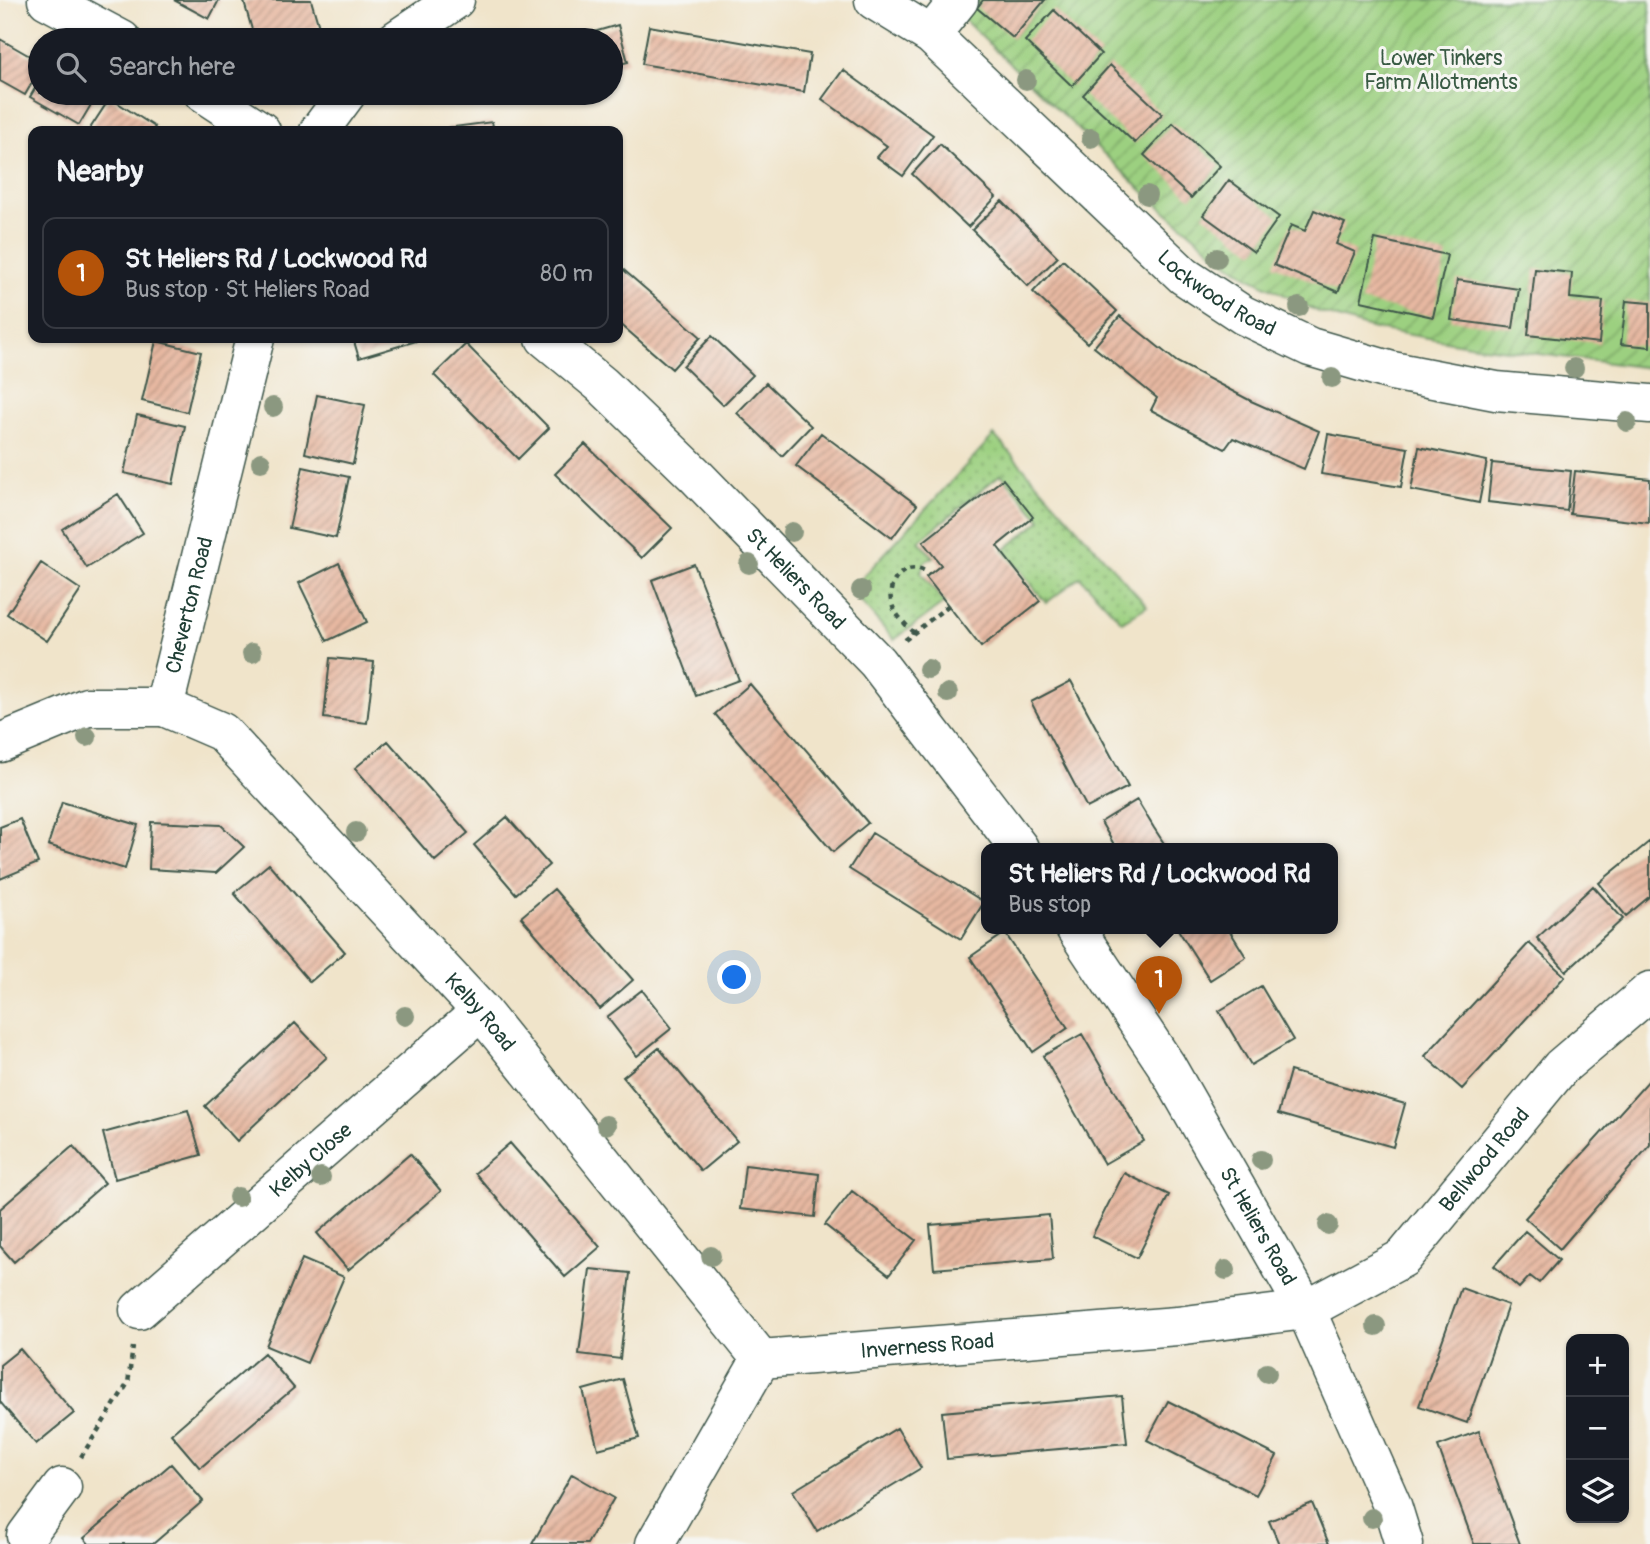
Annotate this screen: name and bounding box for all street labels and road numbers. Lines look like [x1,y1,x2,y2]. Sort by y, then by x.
street label: Lockwood Road [1151,244,1280,343]
street label: St Heliers Road [740,522,851,636]
street label: Cheverton Road [160,534,219,677]
street label: Kelby Road [438,967,521,1057]
street label: Bellwood Road [1434,1102,1536,1218]
street label: Kelby Close [264,1117,358,1204]
street label: St Heliers Road [1213,1162,1302,1290]
street label: Inverness Road [859,1328,995,1365]

